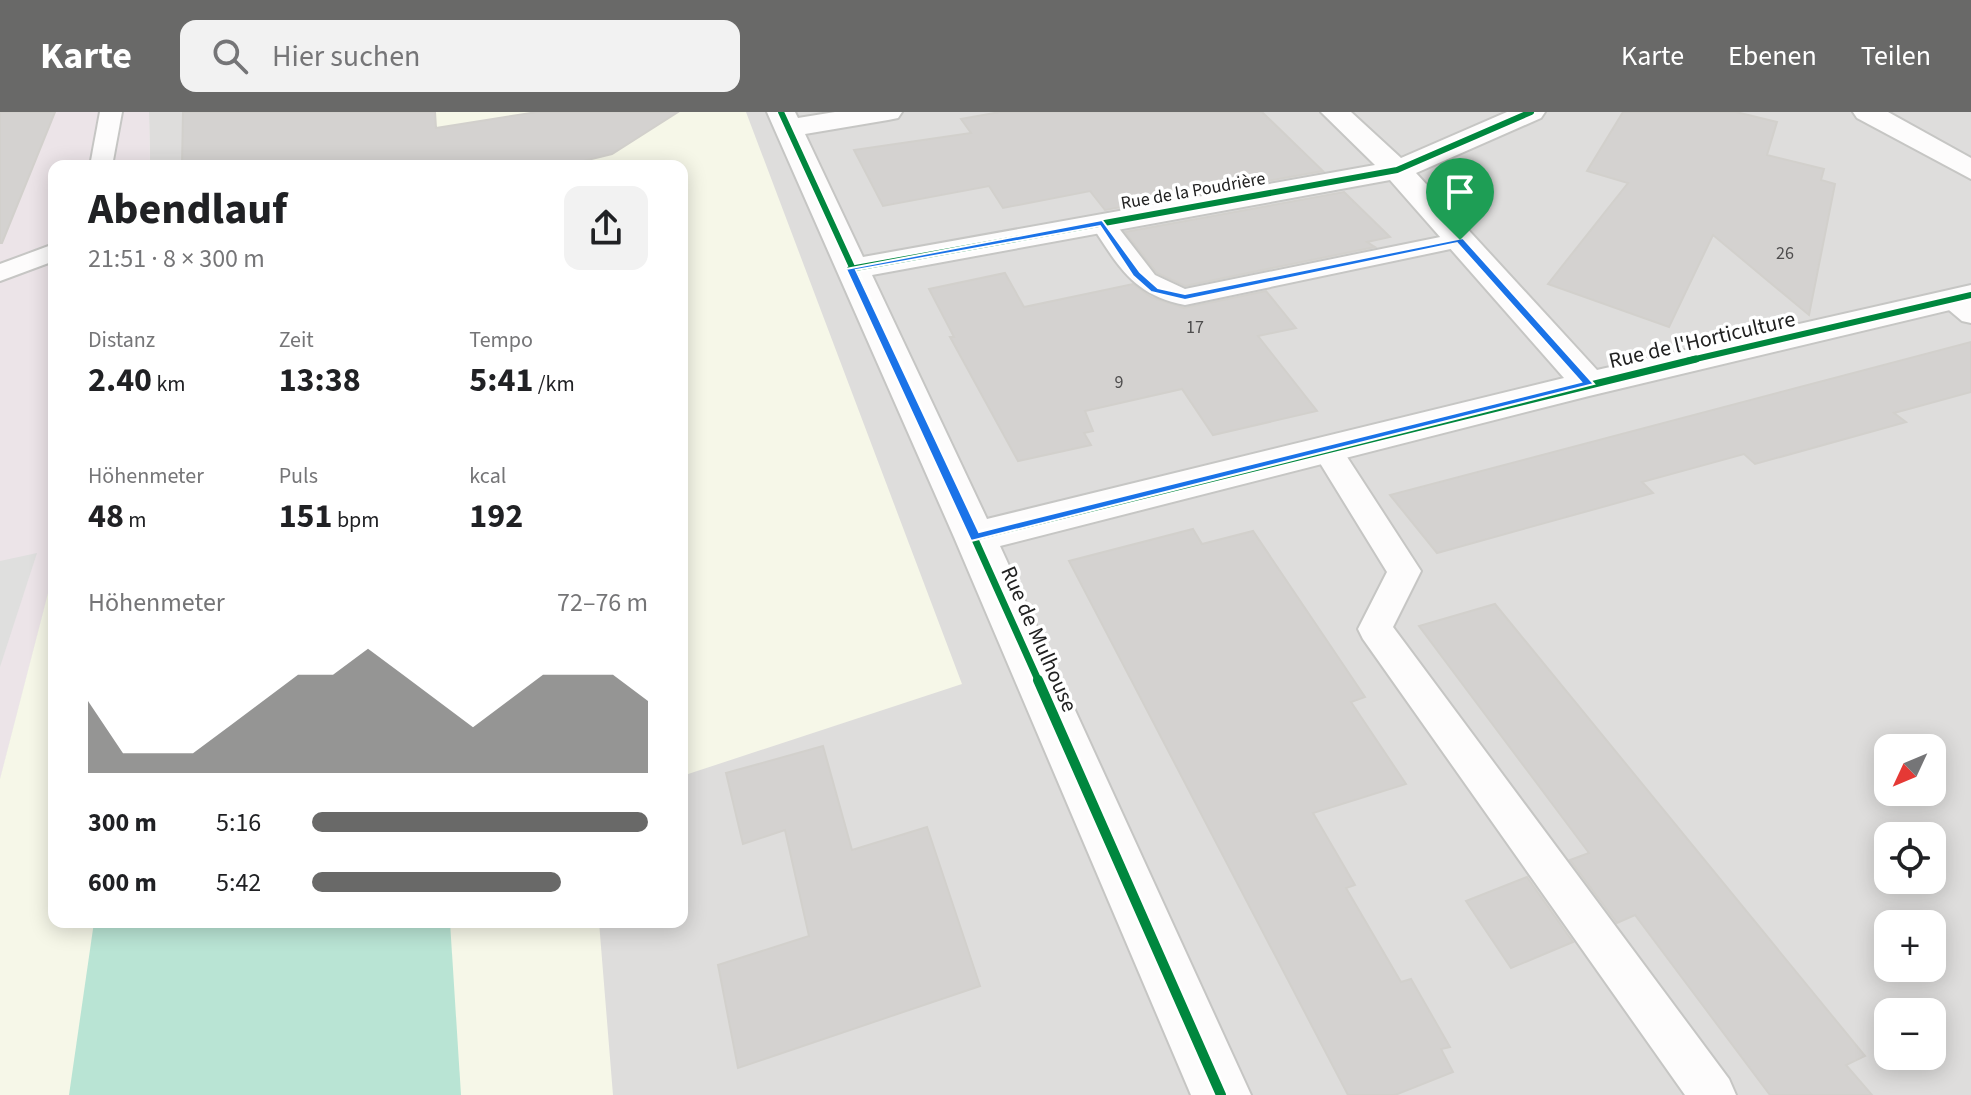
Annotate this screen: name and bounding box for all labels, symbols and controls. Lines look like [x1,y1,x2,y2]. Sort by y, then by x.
search box [180,20,740,92]
text: Karte [40,29,132,83]
icon: search [208,34,252,78]
text: Hier suchen [272,35,420,78]
text: Karte [1621,36,1684,76]
text: Ebenen [1728,36,1817,76]
text: Teilen [1861,36,1931,76]
pin [1426,158,1494,240]
street label: Rue de la Poudrière [1119,166,1267,216]
icon: arrive [1438,170,1482,214]
text: Abendlauf [88,178,287,241]
button: share [564,186,648,270]
text: 21:51 · 8 × 300 m [88,240,265,277]
house number: 26 [1776,241,1794,266]
street label: Rue de l'Horticulture [1606,303,1798,377]
house number: 17 [1186,315,1204,340]
text: Distanz [88,324,155,356]
text: Zeit [279,324,314,356]
text: Tempo [469,324,533,356]
text: 2.40 [88,356,152,405]
text: 13:38 [279,356,361,405]
text: 5:41 [469,356,533,405]
text: km [152,368,186,400]
text: /km [533,368,575,400]
house number: 9 [1115,370,1124,395]
text: Höhenmeter [88,460,204,492]
text: Puls [279,460,318,492]
text: kcal [469,460,506,492]
text: 48 [88,492,124,541]
text: 151 [279,492,333,541]
text: 192 [469,492,523,541]
text: m [124,504,147,536]
text: bpm [333,504,380,536]
street label: Rue de Mulhouse [992,561,1086,717]
text: Höhenmeter [88,584,225,621]
text: 72–76 m [557,584,648,621]
north arrow [1874,734,1946,806]
map controls [1874,734,1946,1070]
text: 300 m [88,804,157,841]
text: 5:16 [216,804,261,841]
button: locate [1874,822,1946,894]
text: 600 m [88,864,157,901]
text: 5:42 [216,864,261,901]
button: + [1874,910,1946,982]
button: − [1874,998,1946,1070]

